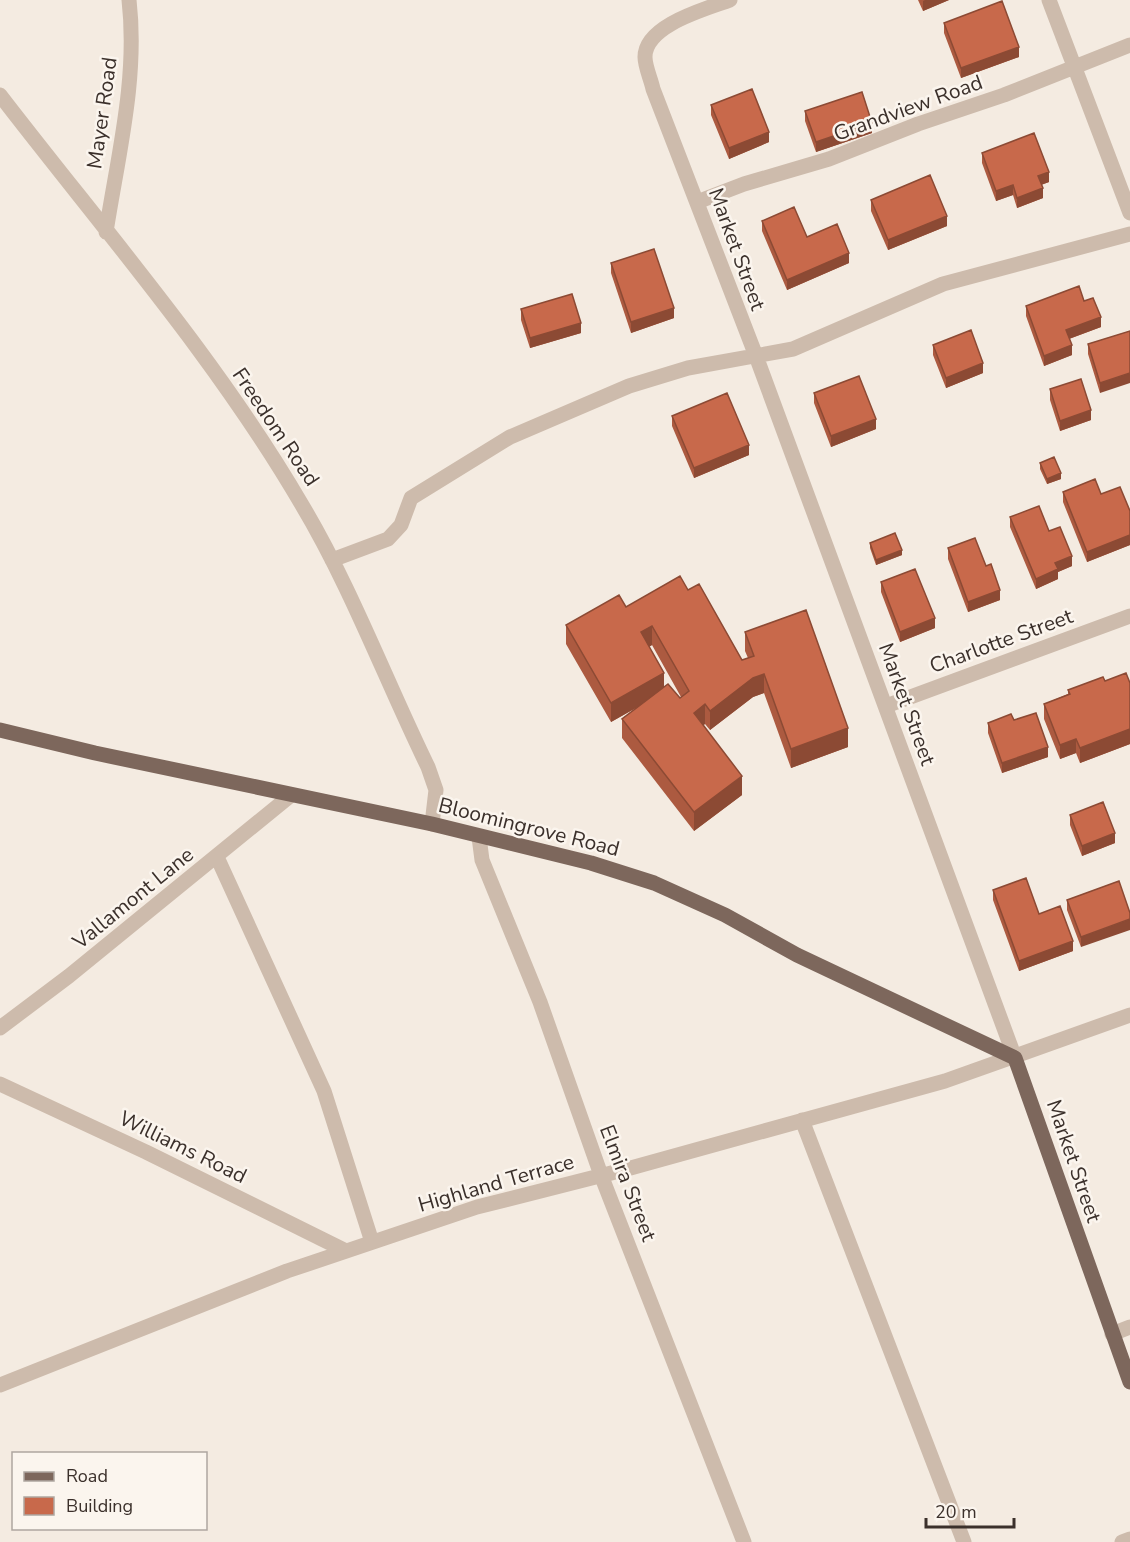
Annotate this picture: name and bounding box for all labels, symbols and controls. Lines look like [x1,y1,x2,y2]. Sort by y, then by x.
street label: Mayer Road [80,55,124,171]
street label: Grandview Road [830,68,986,148]
street label: Market Street [702,184,772,315]
street label: Freedom Road [226,362,326,492]
street label: Charlotte Street [925,602,1077,680]
street label: Market Street [872,639,942,770]
street label: Bloomingrove Road [436,791,622,863]
street label: Vallamont Lane [66,841,199,956]
street label: Market Street [1040,1096,1108,1227]
street label: Williams Road [115,1104,251,1190]
street label: Elmira Street [593,1121,663,1246]
street label: Highland Terrace [415,1147,577,1219]
legend [12,1452,207,1530]
text: Road [66,1464,108,1488]
scale bar [926,1491,1014,1529]
text: Building [66,1494,133,1518]
text: 20 m [935,1500,977,1524]

